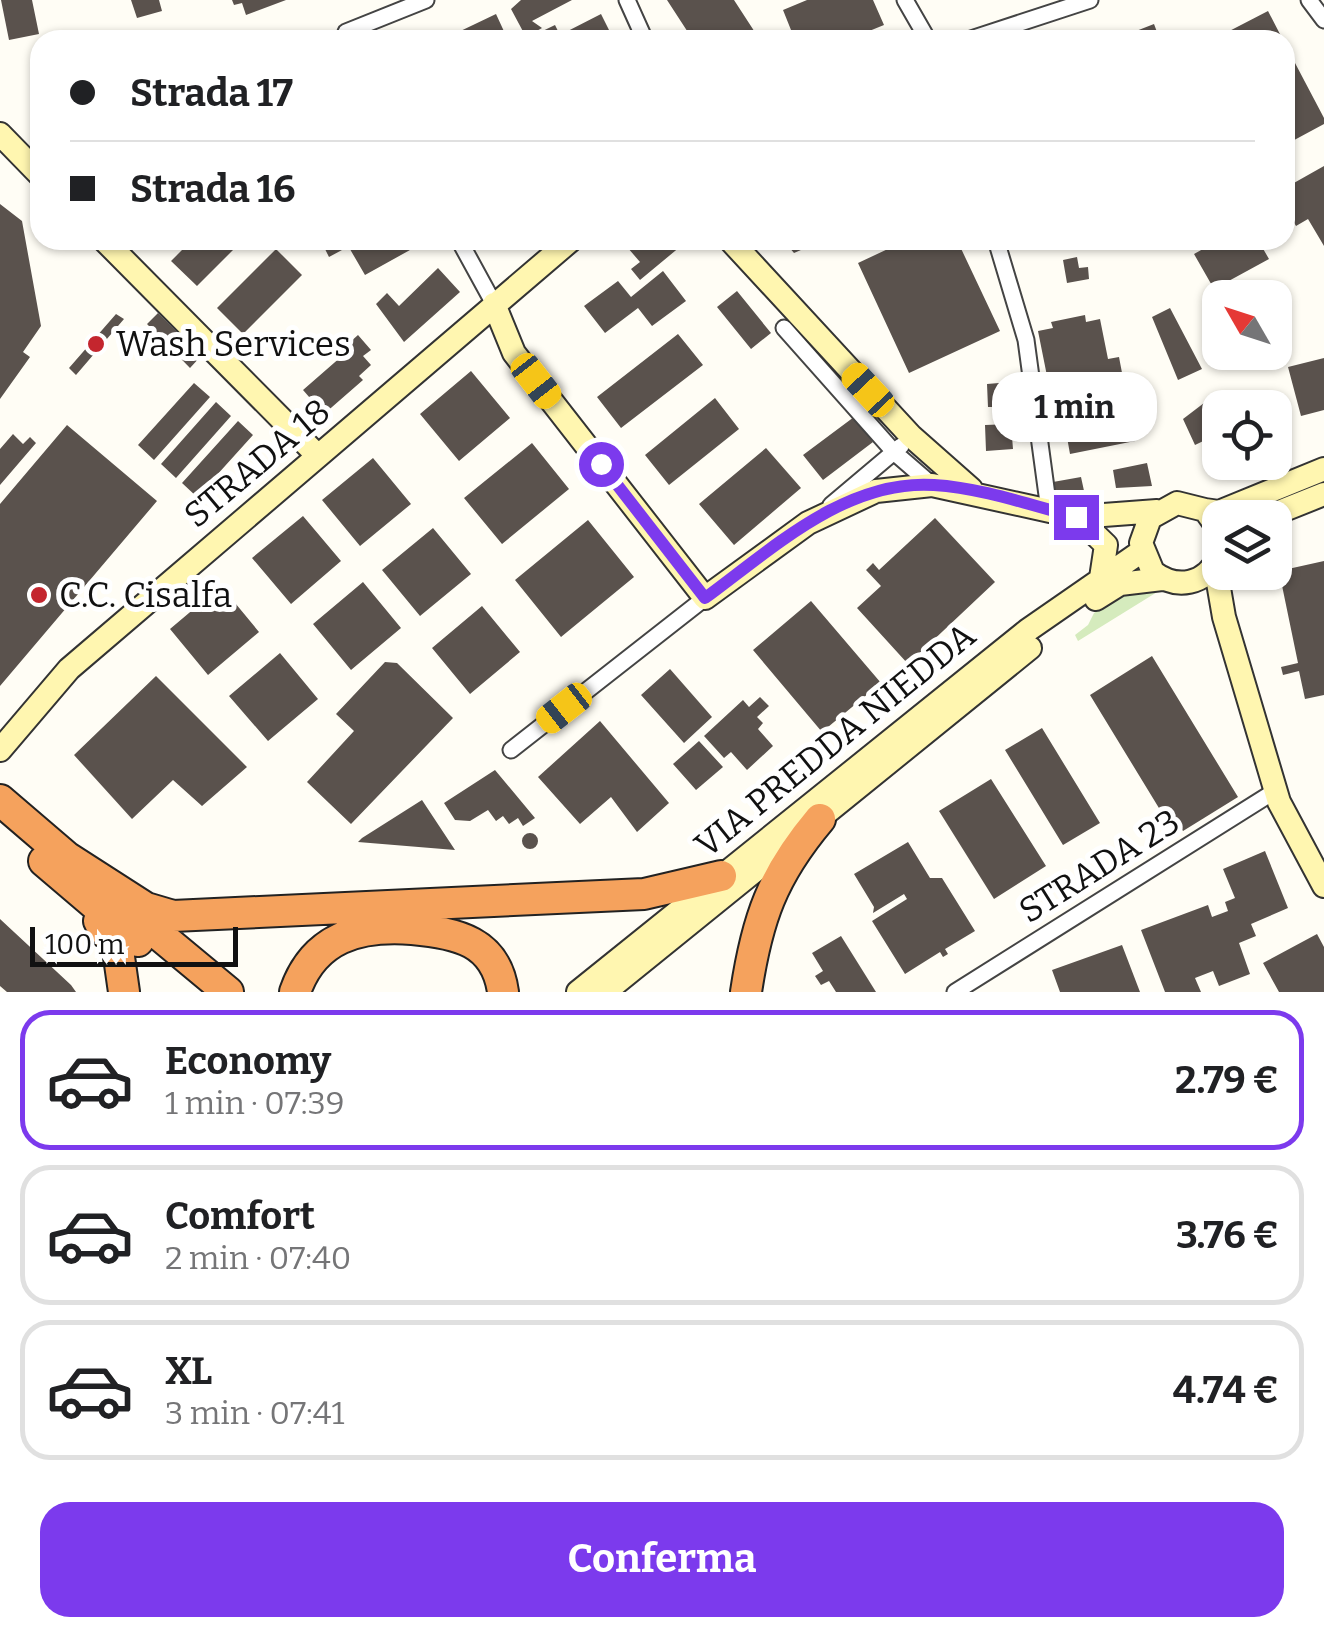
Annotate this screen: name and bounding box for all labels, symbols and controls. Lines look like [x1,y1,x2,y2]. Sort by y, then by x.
text: Strada 17 [130,70,293,116]
text: Strada 16 [130,166,295,212]
north arrow [1202,280,1292,370]
map controls [1202,280,1292,590]
place label: Wash Services [116,323,351,365]
marker: Wash Services [85,333,107,355]
car [506,348,566,414]
car [837,358,899,422]
callout: 1 min [994,372,1158,442]
text: 1 min [1034,388,1115,426]
street label: STRADA 18 [176,390,338,536]
button: locate [1202,390,1292,480]
route start [579,442,624,487]
route end [1054,495,1099,540]
button: layers [1202,500,1292,590]
place label: C.C. Cisalfa [59,574,232,616]
marker: C.C. Cisalfa [28,584,50,606]
street label: VIA PREDDA NIEDDA [686,614,984,866]
car [531,678,597,738]
street label: STRADA 23 [1011,800,1187,932]
scale bar [30,922,238,966]
text: 100 m [45,928,125,961]
icon: car [45,1035,135,1125]
text: Economy [165,1038,331,1084]
text: 2.79 € [1175,1057,1279,1103]
text: 1 min · 07:39 [165,1084,345,1122]
icon: car [45,1190,135,1280]
text: Comfort [165,1193,315,1239]
text: 3.76 € [1176,1212,1279,1258]
text: 2 min · 07:40 [165,1239,351,1277]
icon: car [45,1345,135,1435]
text: XL [165,1348,212,1394]
text: 4.74 € [1173,1367,1279,1413]
text: 3 min · 07:41 [165,1394,345,1432]
button: Conferma [40,1502,1284,1617]

